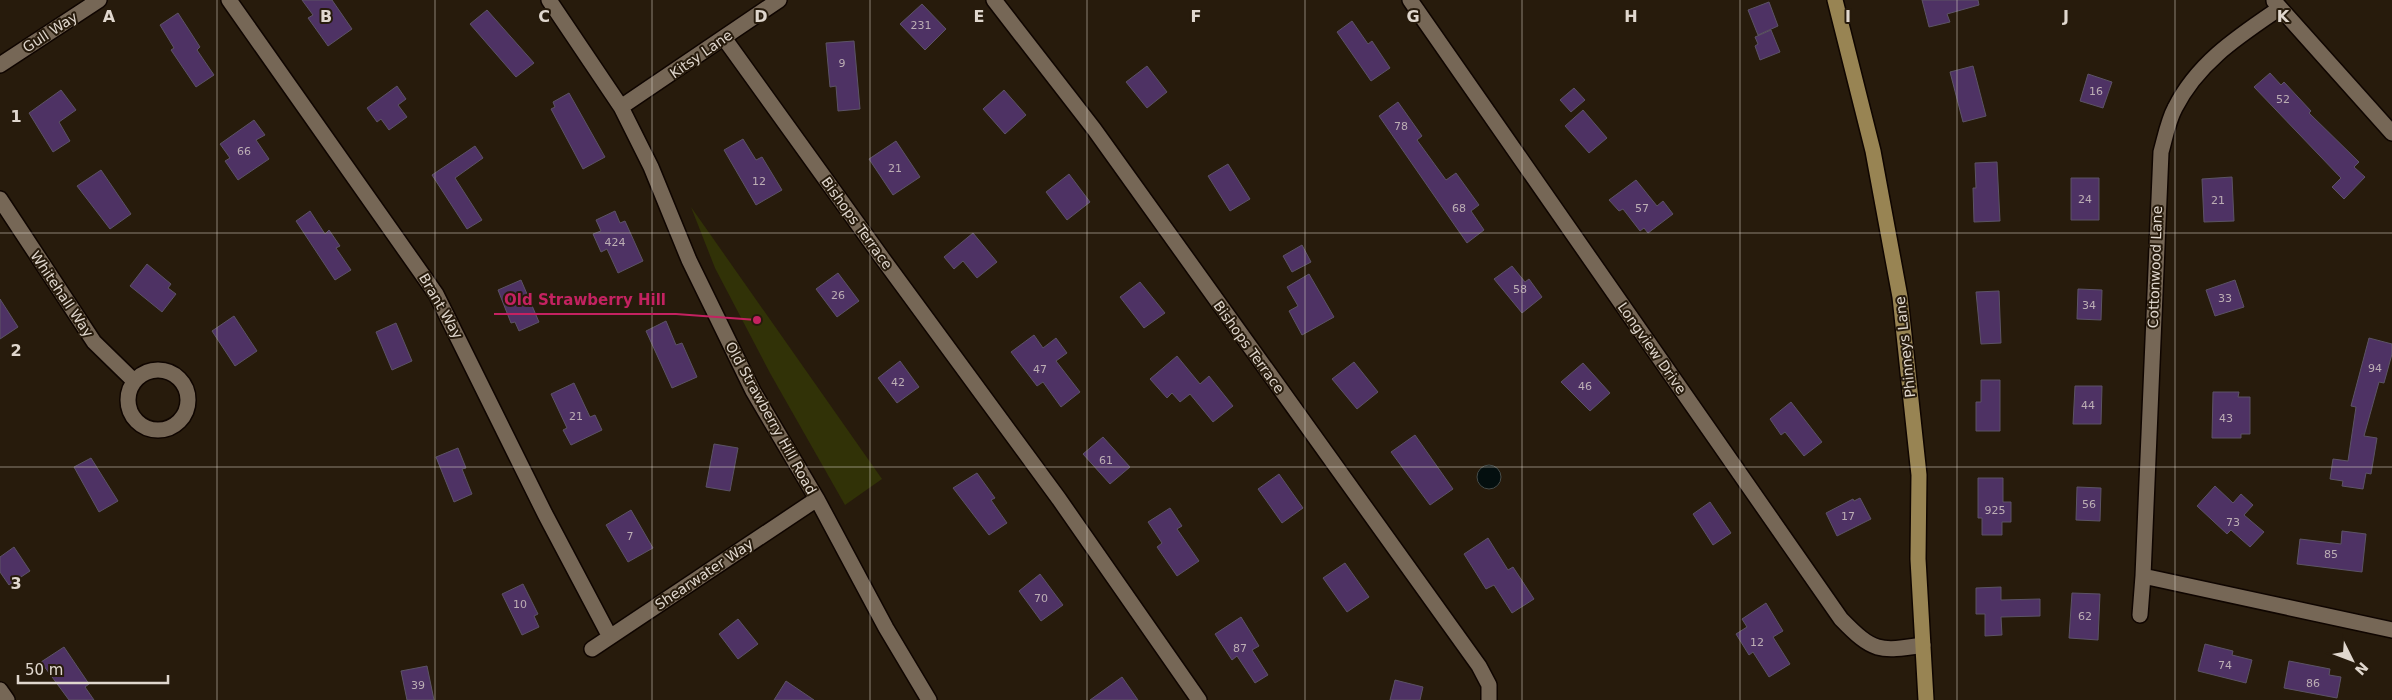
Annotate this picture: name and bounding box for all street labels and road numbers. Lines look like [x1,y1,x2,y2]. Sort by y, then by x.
street label: Gull Way [20,8,80,56]
street label: Kitsy Lane [667,27,735,81]
street label: Bishops Terrace [818,174,896,272]
street label: Cottonwood Lane [2145,205,2165,329]
street label: Whitehall Way [27,248,97,340]
street label: Brant Way [416,271,466,341]
street label: Phinneys Lane [1892,296,1918,398]
street label: Bishops Terrace [1210,298,1288,396]
street label: Longview Drive [1615,299,1689,397]
street label: Old Strawberry Hill Road [722,339,820,497]
street label: Shearwater Way [652,535,756,613]

